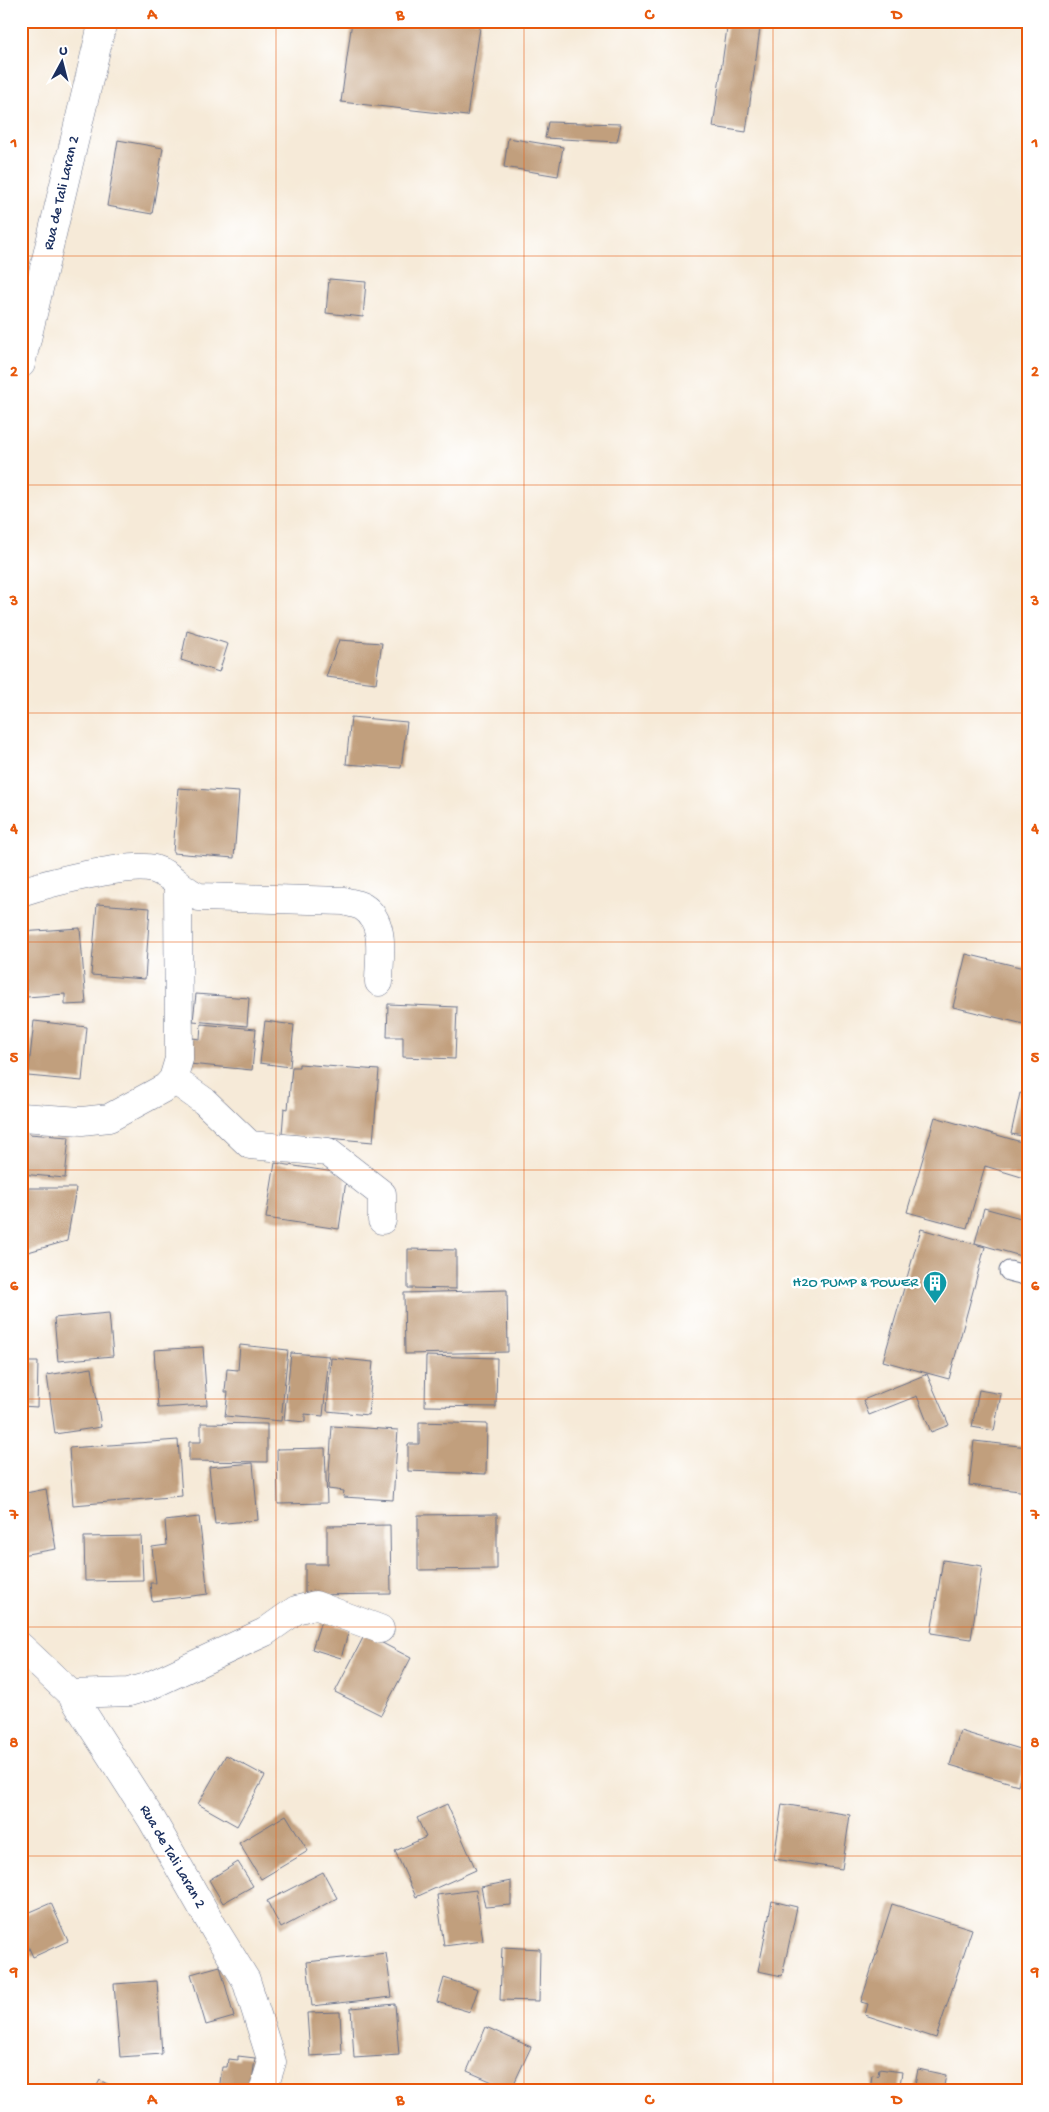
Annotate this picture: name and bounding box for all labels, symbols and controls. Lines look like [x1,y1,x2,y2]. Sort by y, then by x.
text: A [146,7,158,26]
text: B [395,7,405,26]
text: C [644,7,655,26]
text: D [890,7,903,26]
north arrow [38,38,88,88]
text: U [58,43,68,61]
street label: Rua de Tali Laran 2 [40,134,84,252]
text: 1 [10,135,17,154]
text: 1 [1031,135,1038,154]
text: 2 [10,364,18,383]
text: 2 [1031,364,1039,383]
text: 3 [9,593,18,612]
text: 3 [1030,593,1039,612]
text: 4 [9,821,18,840]
text: 4 [1030,821,1039,840]
text: 5 [10,1050,19,1069]
text: 5 [1031,1050,1040,1069]
building icon: H2O PUMP & POWER [922,1270,948,1304]
place label: H2O PUMP & POWER [793,1274,919,1292]
text: 6 [10,1278,19,1297]
text: 6 [1031,1278,1040,1297]
text: 7 [9,1507,19,1526]
text: 7 [1030,1507,1040,1526]
text: 8 [10,1735,19,1754]
text: 8 [1031,1735,1040,1754]
street label: Rua de Tali Laran 2 [135,1802,209,1912]
text: 9 [9,1964,18,1983]
text: 9 [1030,1964,1039,1983]
text: A [146,2092,158,2111]
text: B [395,2092,405,2111]
text: C [644,2092,655,2111]
text: D [890,2092,903,2111]

